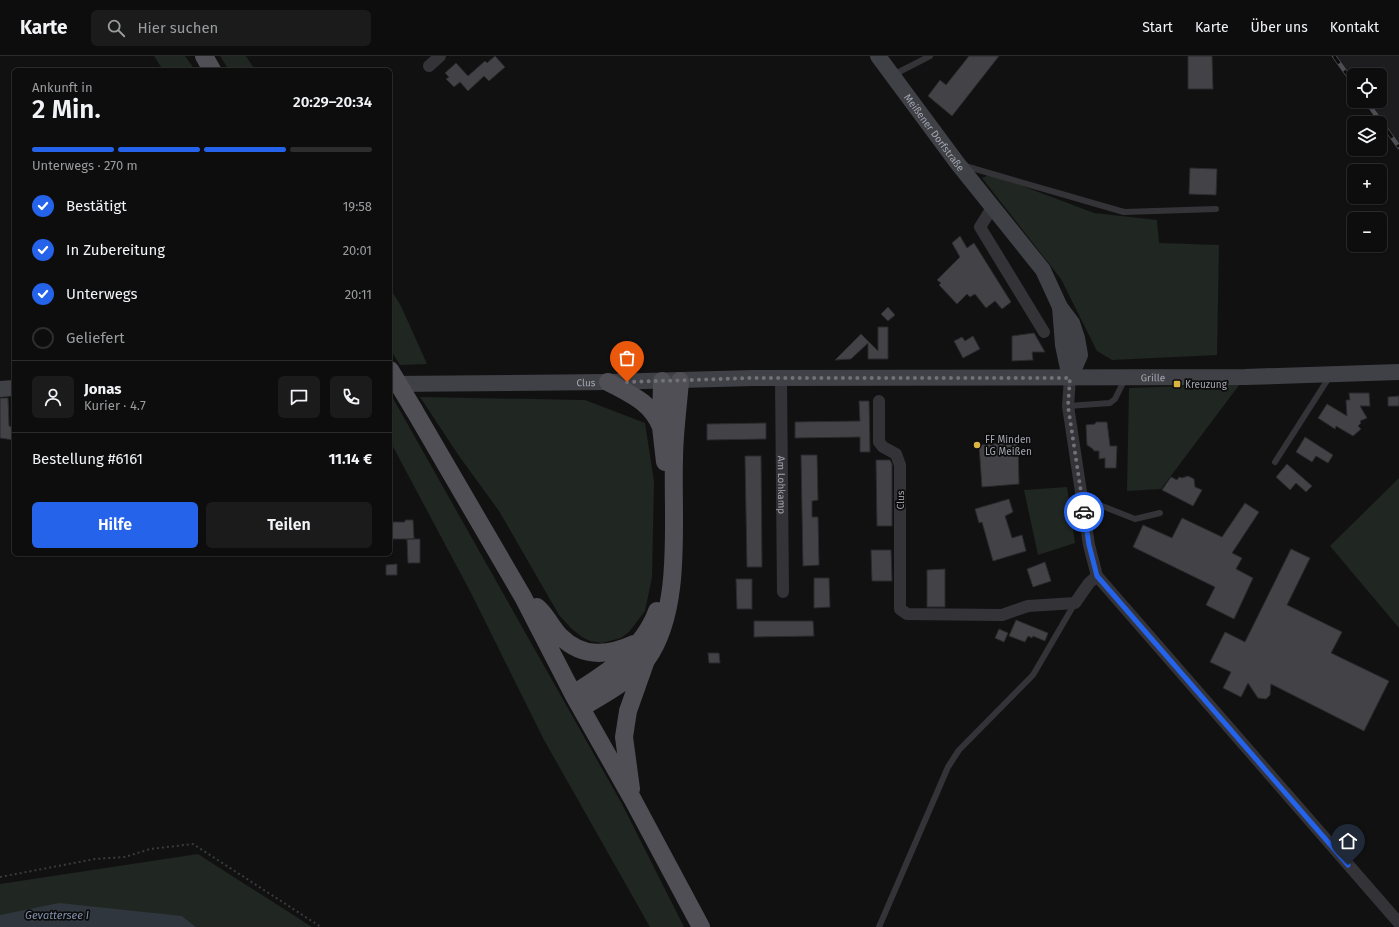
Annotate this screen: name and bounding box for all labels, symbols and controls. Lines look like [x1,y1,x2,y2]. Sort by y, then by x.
search box [91,10,371,46]
text: Karte [20,16,67,39]
icon: search [105,17,127,39]
text: Hier suchen [137,19,218,37]
text: Start [1142,19,1173,36]
text: Karte [1195,19,1229,36]
text: Über uns [1251,19,1308,36]
text: Kontakt [1330,19,1379,36]
map controls [1347,68,1387,252]
button: locate [1347,68,1387,108]
text: Ankunft in [32,80,93,95]
street label: Meißener Dorfstraße [901,92,966,174]
text: 20:29–20:34 [293,93,372,111]
text: 2 Min. [32,94,101,125]
button: layers [1347,116,1387,156]
text: Unterwegs · 270 m [32,158,138,173]
button: + [1347,164,1387,204]
icon: check [32,195,54,217]
text: Bestätigt [66,197,127,215]
text: 19:58 [343,199,372,214]
button: − [1347,212,1387,252]
icon: check [32,239,54,261]
text: In Zubereitung [66,241,165,259]
text: 20:01 [343,243,372,258]
icon: check [32,283,54,305]
text: Unterwegs [66,285,138,303]
text: 20:11 [345,287,372,302]
text: Geliefert [66,329,125,347]
pin [610,341,644,382]
icon: bag [616,347,638,369]
street label: Grille [1141,372,1165,384]
button: person [32,376,74,418]
button: chat [278,376,320,418]
button: phone [330,376,372,418]
street label: Clus [576,377,596,389]
marker: Kreuzung [1172,379,1182,389]
place label: Kreuzung [1185,379,1228,391]
text: Jonas [84,380,122,398]
text: Kurier · 4.7 [84,398,146,413]
place label: FF Minden LG Meißen [985,434,1032,458]
marker: FF Minden LG Meißen [972,440,982,450]
text: Bestellung #6161 [32,450,143,468]
text: 11.14 € [328,450,372,468]
street label: Am Lohkamp [775,456,787,514]
street label: Clus [895,490,907,510]
courier [1064,492,1104,532]
icon: car [1073,501,1095,523]
button: Hilfe [32,502,198,548]
button: Teilen [206,502,372,548]
pin [1331,824,1365,865]
icon: home [1337,830,1359,852]
water label: Gevattersee I [25,909,89,922]

